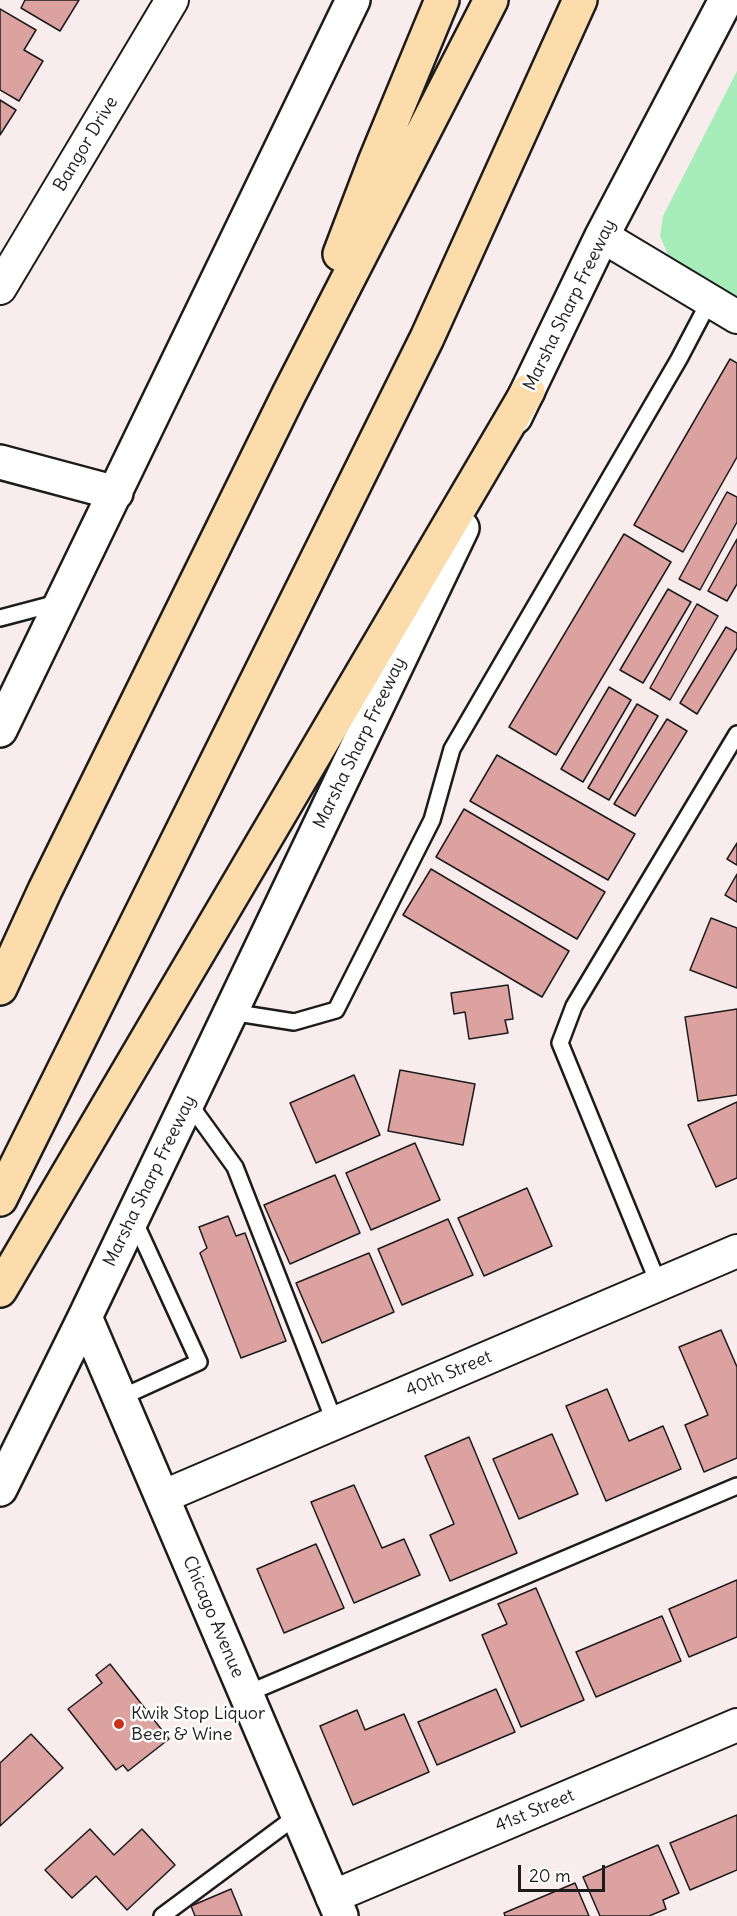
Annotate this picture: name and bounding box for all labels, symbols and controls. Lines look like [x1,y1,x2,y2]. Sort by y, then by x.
street label: Bangor Drive [49,93,123,195]
street label: Marsha Sharp Freeway [519,216,621,394]
street label: Marsha Sharp Freeway [309,654,411,832]
street label: Marsha Sharp Freeway [99,1092,201,1270]
street label: 40th Street [403,1346,495,1402]
street label: Chicago Avenue [178,1553,248,1681]
place label: Kwik Stop Liquor Beer & Wine [131,1703,265,1746]
marker: Kwik Stop Liquor Beer & Wine [112,1717,126,1731]
street label: 41st Street [492,1785,578,1837]
scale bar [521,1853,608,1891]
text: 20 m [529,1864,571,1887]

